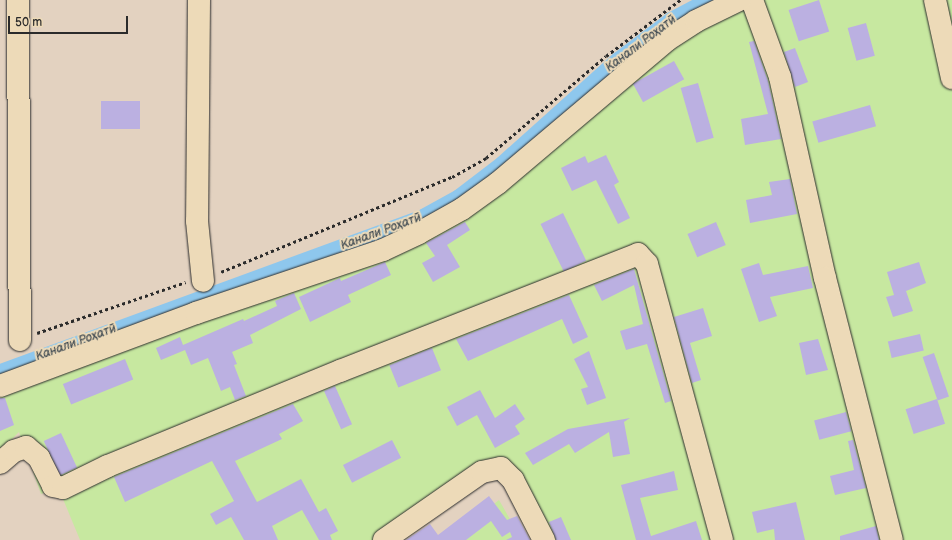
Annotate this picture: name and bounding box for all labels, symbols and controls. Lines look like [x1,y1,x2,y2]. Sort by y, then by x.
scale bar [10,8,130,34]
water label: Канали Роҳатӣ [603,13,679,75]
text: 50 m [15,15,42,30]
water label: Канали Роҳатӣ [339,211,423,253]
water label: Канали Роҳатӣ [34,322,118,364]

